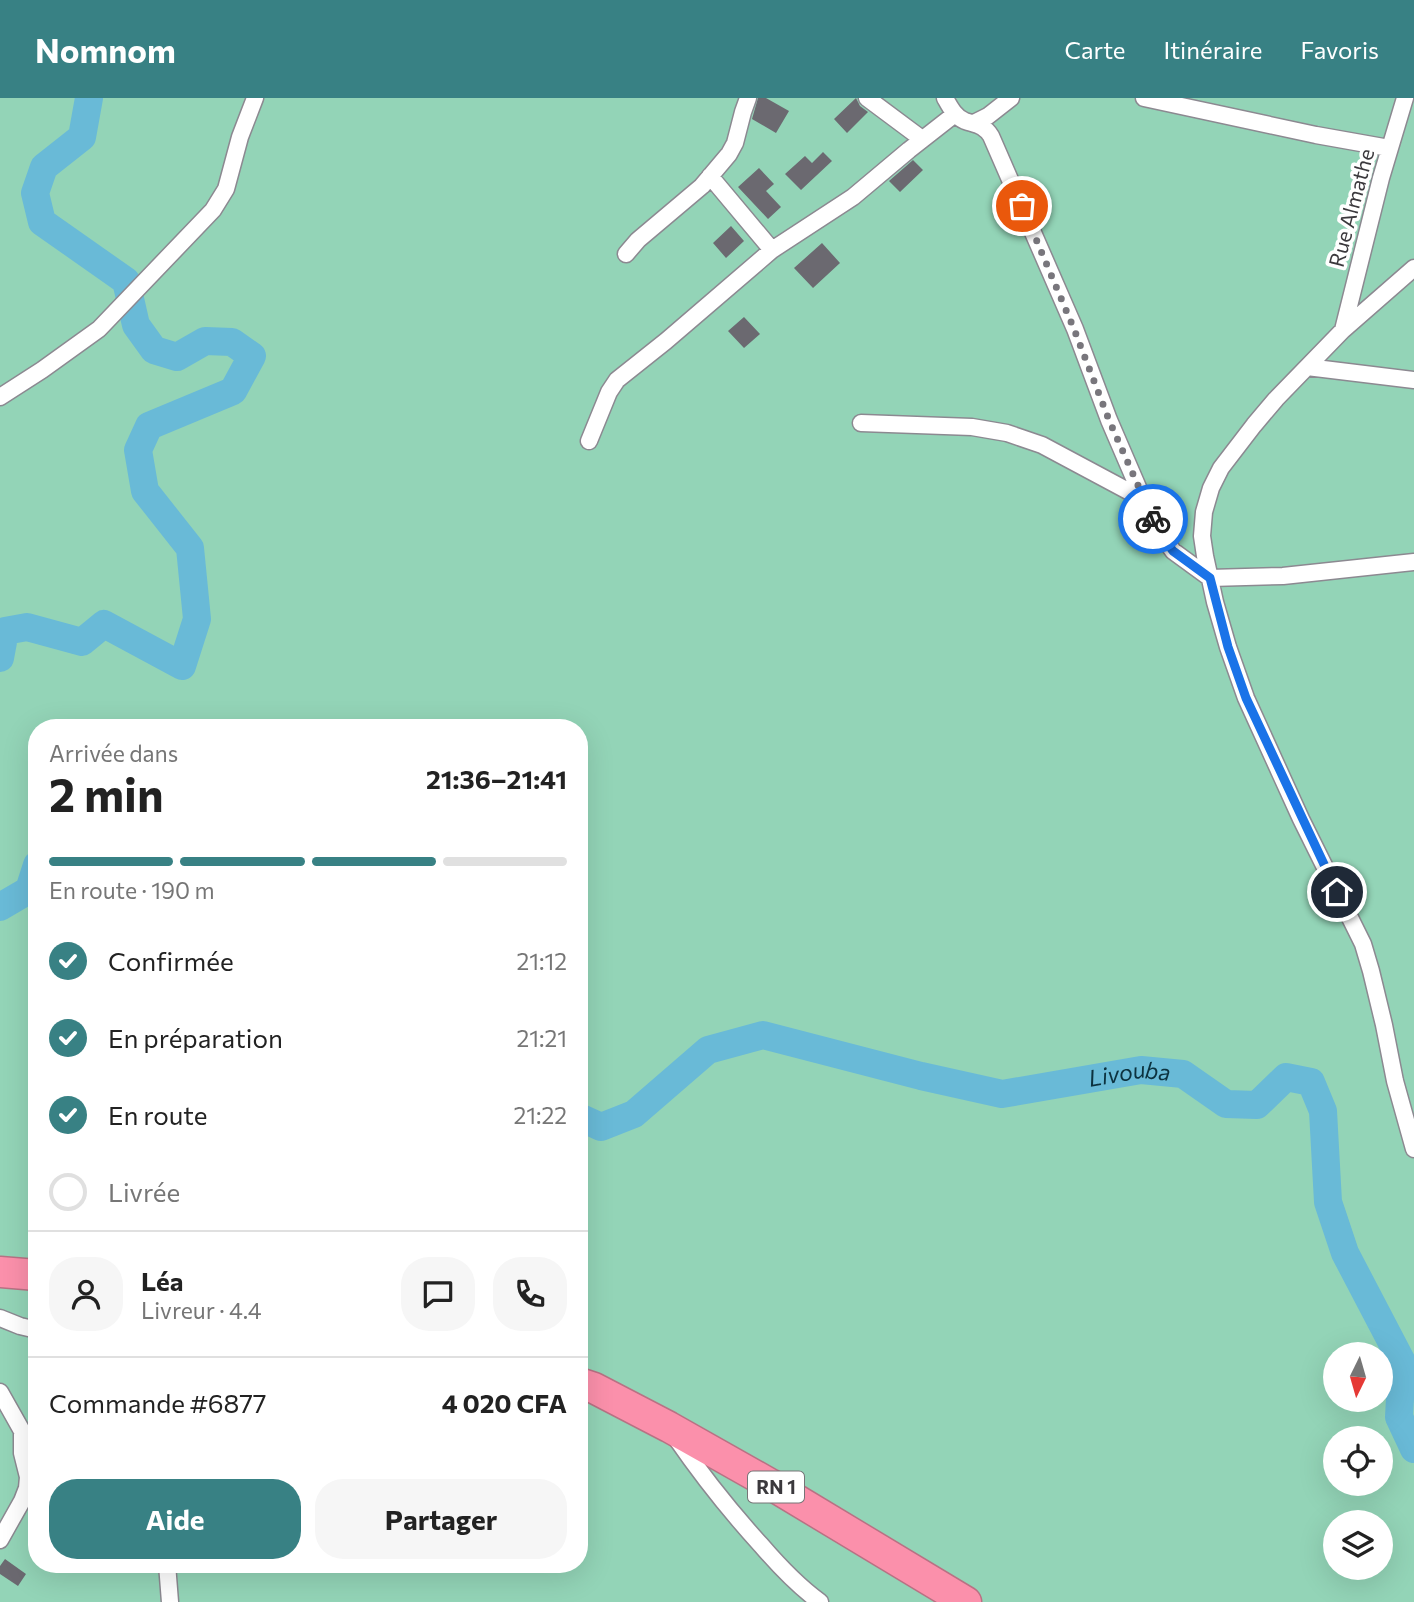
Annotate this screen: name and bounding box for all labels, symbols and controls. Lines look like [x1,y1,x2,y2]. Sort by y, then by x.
text: Nomnom [35,29,176,70]
text: Carte [1065,35,1126,64]
text: Itinéraire [1164,35,1263,64]
text: Favoris [1301,35,1379,64]
street label: Rue Almathe [1323,146,1378,270]
pin [992,176,1052,236]
icon: bag [1003,187,1041,225]
courier [1118,484,1188,554]
icon: bike [1134,500,1172,538]
text: Arrivée dans [49,739,178,767]
text: 21:36–21:41 [426,763,567,794]
text: 2 min [49,765,164,821]
pin [1307,862,1367,922]
icon: home [1318,873,1356,911]
text: En route · 190 m [49,876,215,904]
icon: check [49,942,87,980]
text: Confirmée [108,945,234,976]
text: 21:12 [516,947,567,975]
icon: check [49,1019,87,1057]
text: En préparation [108,1022,283,1053]
text: 21:21 [516,1024,567,1052]
water label: Livouba [1086,1055,1172,1092]
icon: check [49,1096,87,1134]
text: En route [108,1099,208,1130]
text: 21:22 [513,1101,567,1129]
text: Livrée [108,1176,180,1207]
button: person [49,1257,123,1331]
button: chat [401,1257,475,1331]
button: phone [493,1257,567,1331]
text: Léa [141,1265,184,1296]
text: Livreur · 4.4 [141,1296,262,1324]
north arrow [1323,1342,1393,1412]
map controls [1323,1342,1393,1580]
text: Commande #6877 [49,1387,267,1418]
text: 4 020 CFA [442,1387,567,1418]
button: locate [1323,1426,1393,1496]
road number: RN 1 [748,1471,804,1502]
button: Aide [49,1479,301,1559]
button: Partager [315,1479,567,1559]
button: layers [1323,1510,1393,1580]

